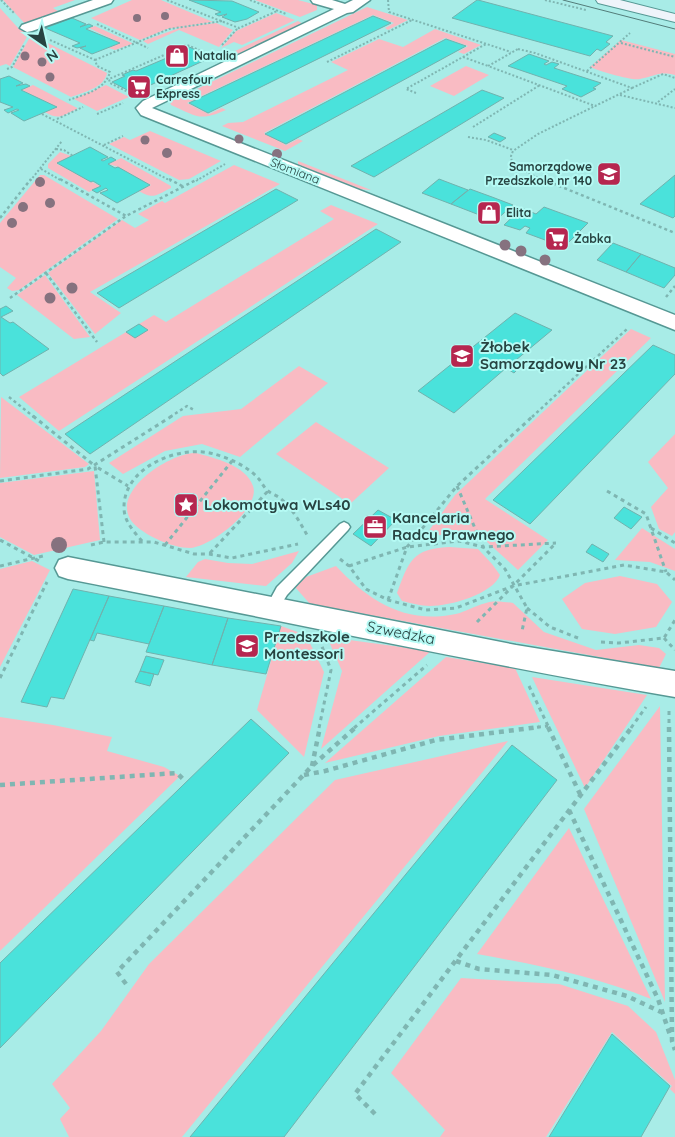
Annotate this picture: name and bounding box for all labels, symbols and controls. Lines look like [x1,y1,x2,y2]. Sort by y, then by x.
north arrow [20,20,70,70]
shop icon: Natalia [164,43,190,69]
text: N [43,45,62,66]
place label: Natalia [194,48,236,63]
place label: Carrefour Express [156,72,213,101]
supermarket icon: Carrefour Express [126,74,152,100]
street label: Słomiana [268,154,322,187]
place label: Samorządowe Przedszkole nr 140 [485,159,592,188]
school or university icon: Samorządowe Przedszkole nr 140 [596,161,622,187]
shop icon: Elita [476,200,502,226]
place label: Elita [506,205,531,220]
supermarket icon: Żabka [544,226,570,252]
place label: Żabka [574,231,611,246]
place label: Żłobek Samorządowy Nr 23 [480,337,626,373]
school or university icon: Żłobek Samorządowy Nr 23 [449,343,475,369]
place icon: Lokomotywa WLs40 [173,492,199,518]
place label: Lokomotywa WLs40 [204,495,351,514]
place label: Kancelaria Radcy Prawnego [392,508,515,544]
office icon: Kancelaria Radcy Prawnego [362,514,388,540]
street label: Szwedzka [366,617,437,648]
place label: Przedszkole Montessori [264,627,350,663]
school or university icon: Przedszkole Montessori [234,633,260,659]

